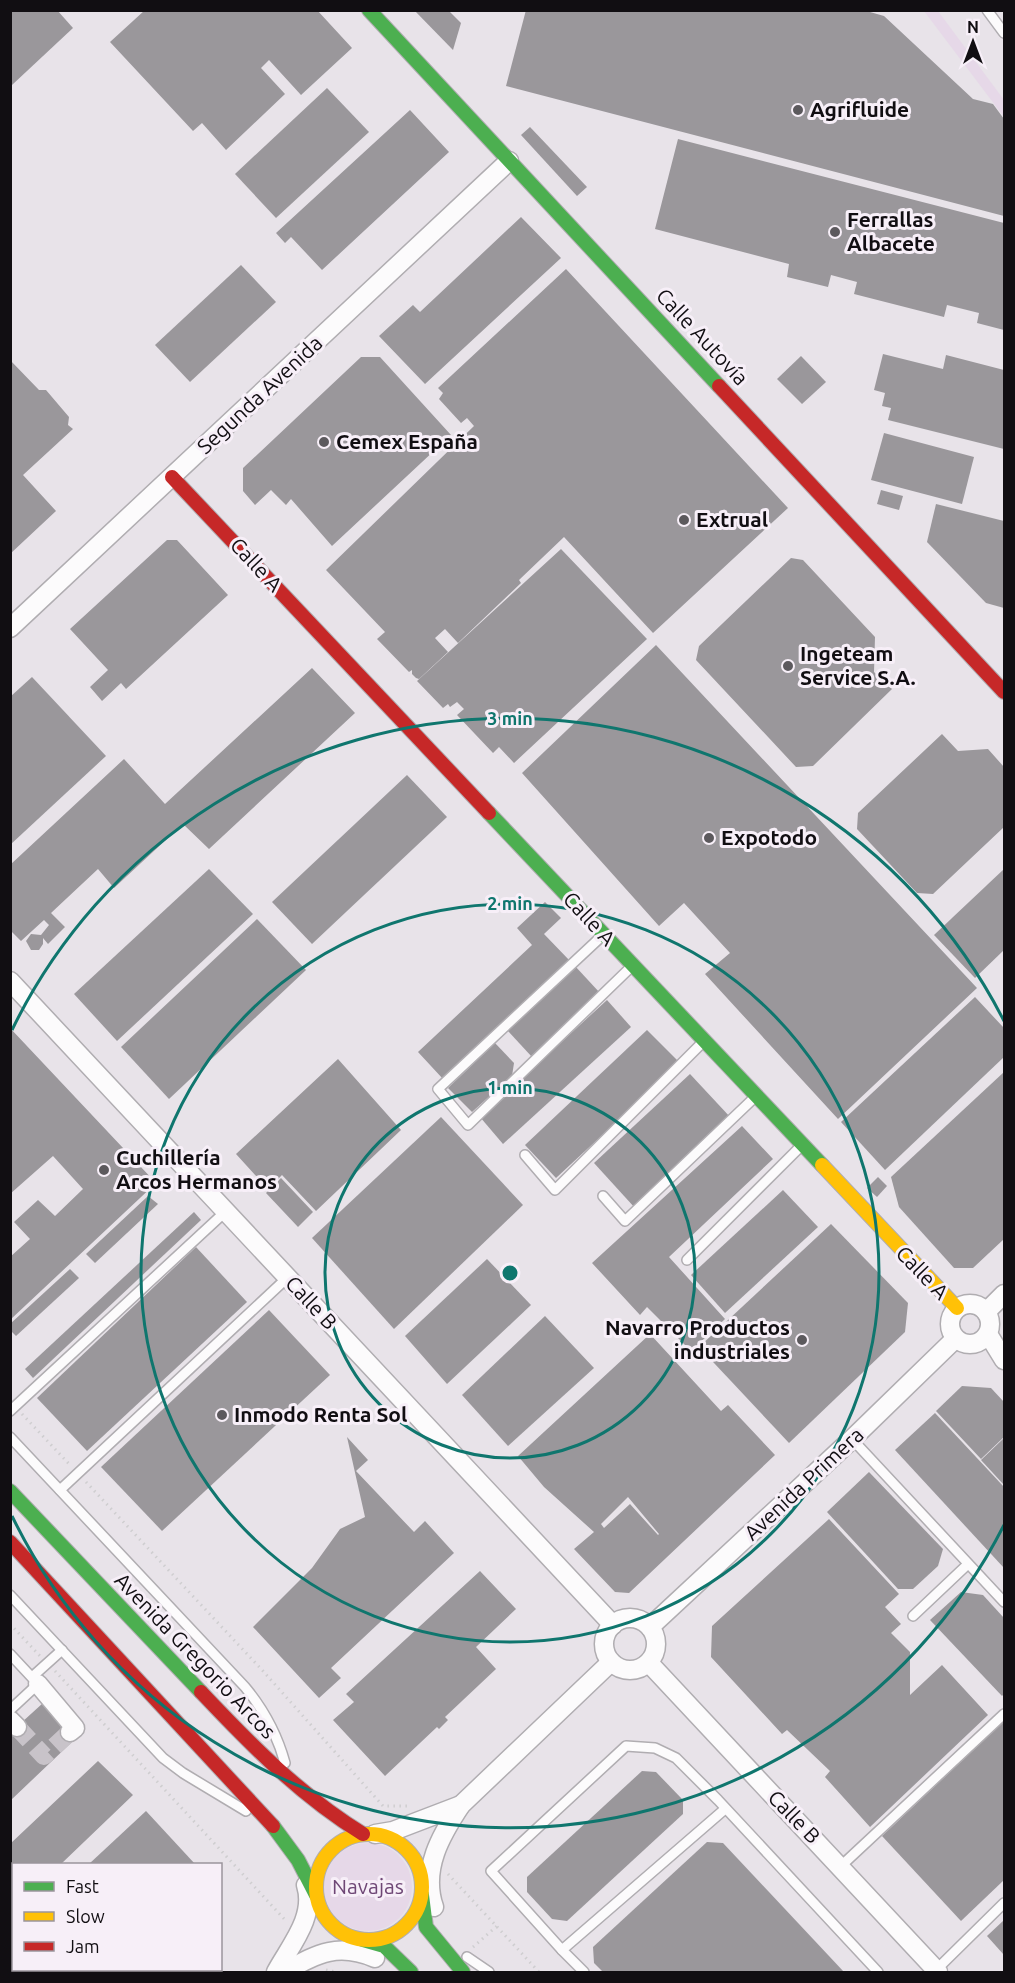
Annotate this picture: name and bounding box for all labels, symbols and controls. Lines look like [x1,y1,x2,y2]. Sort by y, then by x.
north arrow [943,12,1003,72]
text: N [967,18,979,36]
place label: Agrifluide [810,97,909,121]
marker: Agrifluide [791,103,805,117]
place label: Ferrallas Albacete [847,207,935,255]
marker: Ferrallas Albacete [828,225,842,239]
street label: Calle Autovía [652,283,754,390]
street label: Segunda Avenida [192,330,327,458]
place label: Cemex España [336,429,478,453]
marker: Cemex España [317,435,331,449]
place label: Extrual [696,507,768,531]
marker: Extrual [677,513,691,527]
street label: Calle A [226,532,288,596]
place label: Ingeteam Service S.A. [800,641,916,689]
marker: Ingeteam Service S.A. [781,659,795,673]
text: 3 min [487,708,533,728]
place label: Expotodo [721,825,817,849]
marker: Expotodo [702,831,716,845]
street label: Calle A [559,886,621,950]
text: 2 min [487,893,533,913]
text: 1 min [487,1077,533,1097]
place label: Cuchillería Arcos Hermanos [116,1145,277,1193]
marker: Cuchillería Arcos Hermanos [97,1163,111,1177]
street label: Calle A [892,1241,954,1304]
centre of rings [500,1263,520,1283]
street label: Calle B [281,1271,342,1334]
place label: Navarro Productos industriales [605,1315,790,1363]
marker: Navarro Productos industriales [795,1333,809,1347]
place label: Inmodo Renta Sol [234,1402,407,1426]
marker: Inmodo Renta Sol [215,1408,229,1422]
street label: Avenida Primera [739,1422,868,1545]
street label: Avenida Gregorio Arcos [110,1568,281,1743]
street label: Calle B [764,1785,826,1848]
legend [12,1863,222,1971]
park label: Navajas [332,1874,404,1898]
text: Fast [66,1876,99,1896]
text: Slow [66,1906,105,1926]
text: Jam [66,1936,100,1956]

